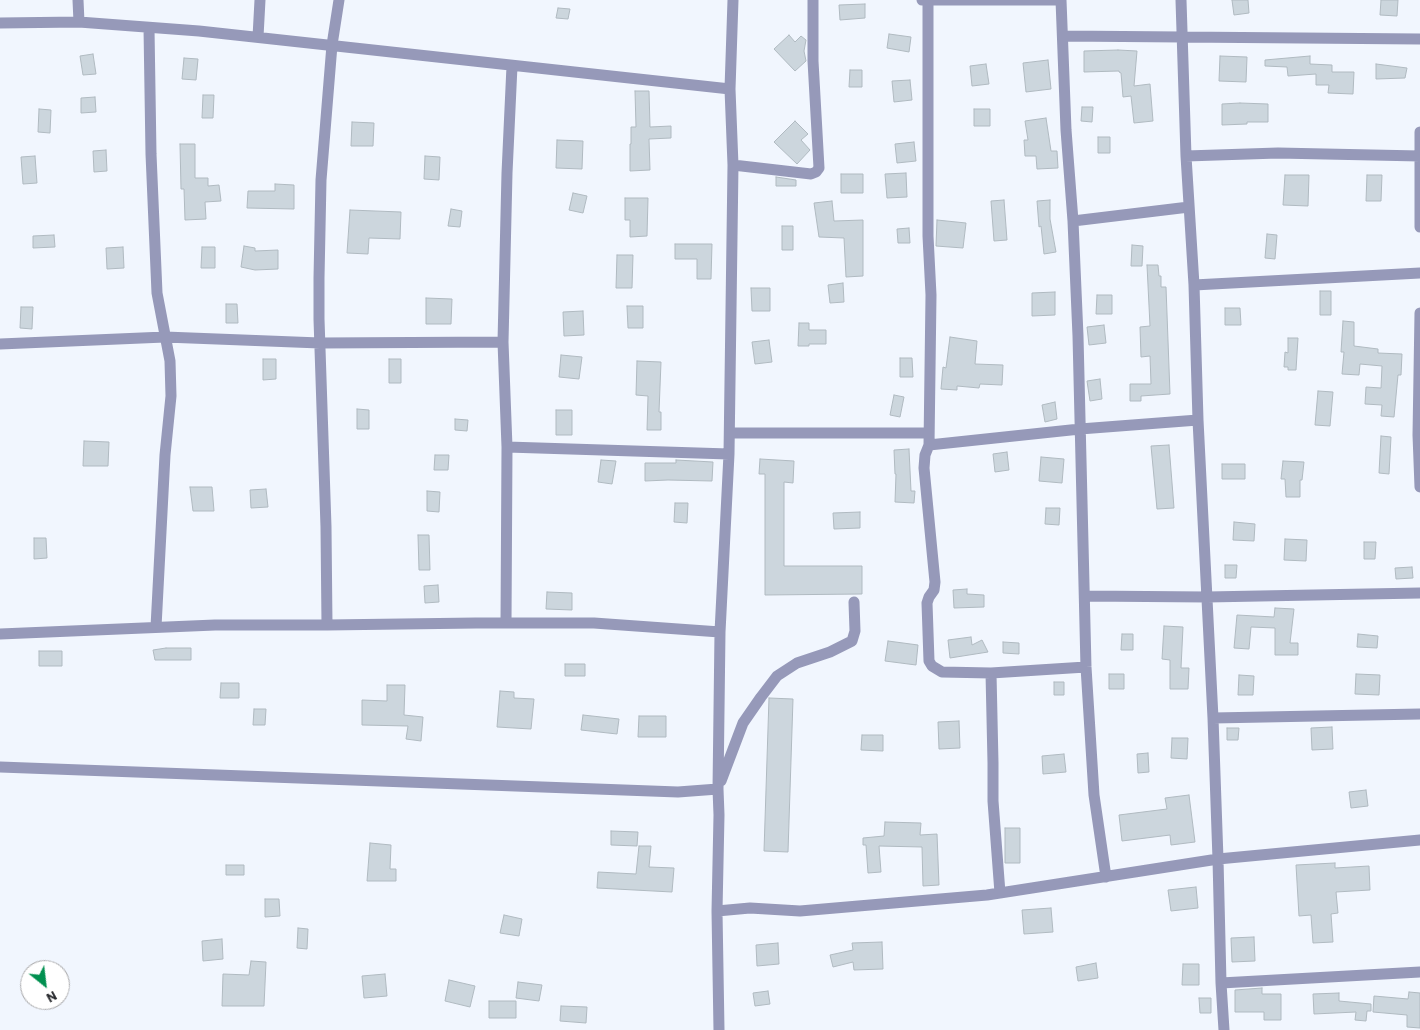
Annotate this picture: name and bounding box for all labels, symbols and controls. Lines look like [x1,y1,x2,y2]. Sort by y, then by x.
north arrow [20,960,70,1010]
text: N [44,988,60,1007]

